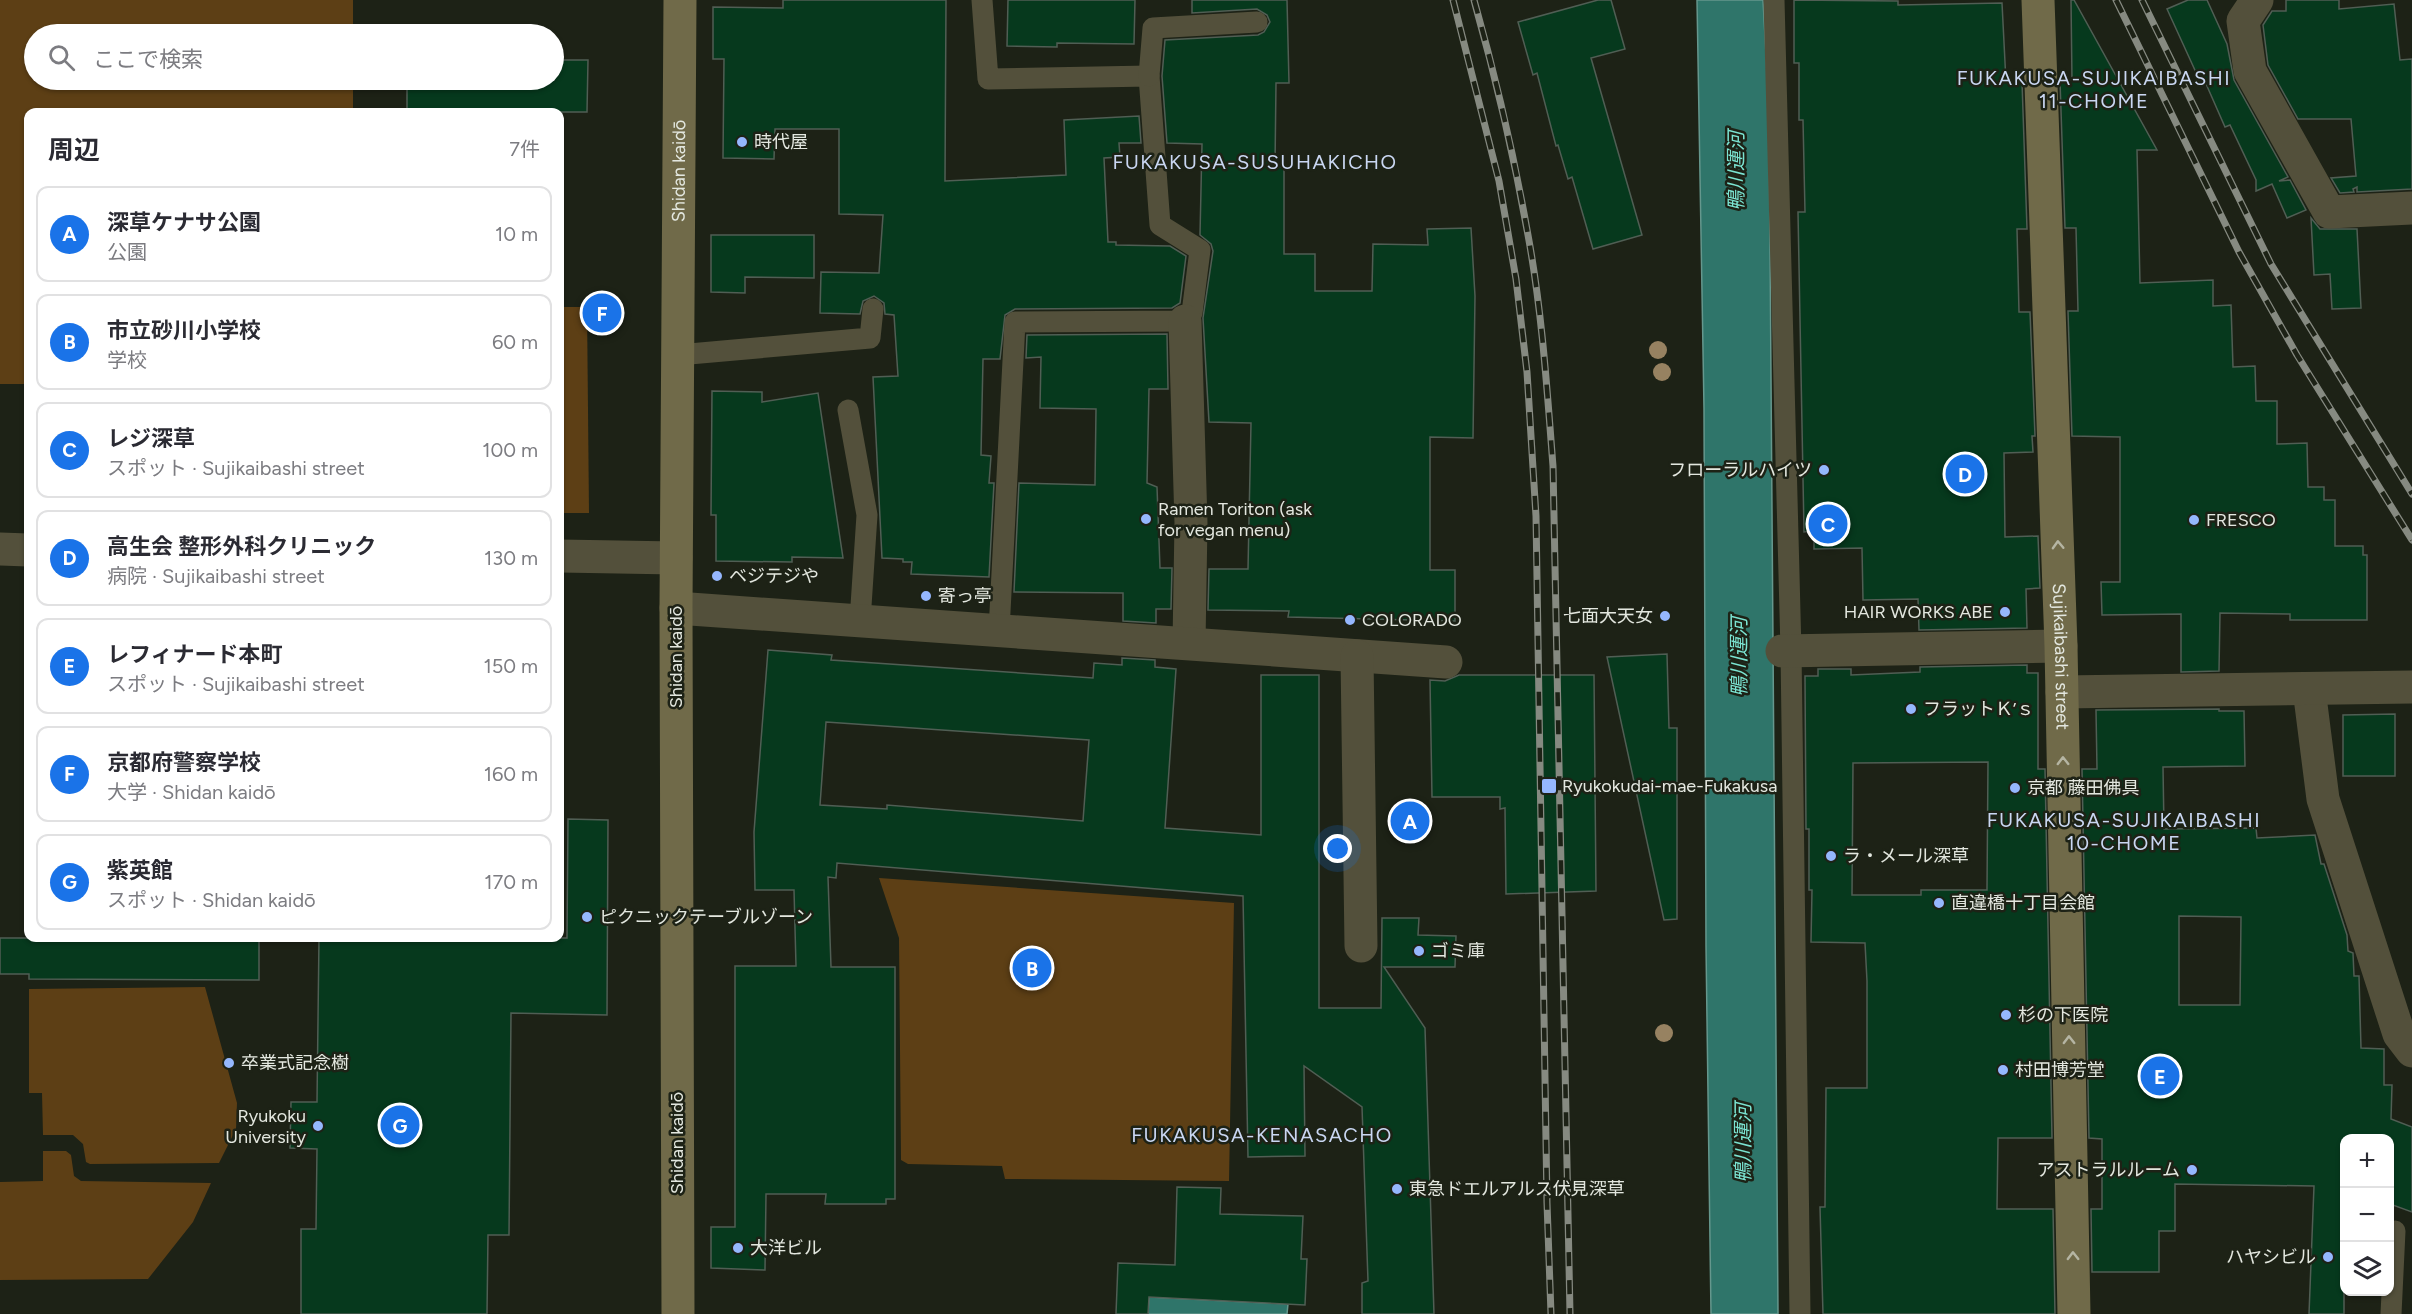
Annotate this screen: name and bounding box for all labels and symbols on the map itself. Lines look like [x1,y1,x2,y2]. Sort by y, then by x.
district label: FUKAKUSA-SUJIKAIBASHI 11-CHOME [1957,66,2231,113]
street label: Shidan kaidō [668,120,690,222]
water label: 鴨川運河 [1724,127,1748,211]
place label: 時代屋 [754,131,808,153]
marker: 時代屋 [735,135,749,149]
district label: FUKAKUSA-SUSUHAKICHO [1112,150,1398,174]
pin: F [582,290,622,336]
pin: D [1946,452,1984,496]
place label: フローラルハイツ [1668,459,1812,481]
marker: フローラルハイツ [1817,463,1831,477]
place label: Ramen Toriton (ask for vegan menu) [1158,498,1312,541]
pin: C [1808,502,1848,546]
place label: FRESCO [2206,509,2276,531]
marker: Ramen Toriton (ask for vegan menu) [1139,512,1153,526]
marker: FRESCO [2187,513,2201,527]
one-way arrow [2051,540,2064,549]
place label: ベジテジや [729,565,819,587]
marker: ベジテジや [710,569,724,583]
street label: Sujikaibashi street [2048,583,2074,730]
place label: 寄っ亭 [938,585,992,607]
marker: 寄っ亭 [919,589,933,603]
place label: HAIR WORKS ABE [1844,601,1993,623]
place label: 七面大天女 [1563,605,1653,627]
marker: HAIR WORKS ABE [1998,605,2012,619]
street label: Shidan kaidō [665,606,687,708]
place label: COLORADO [1362,609,1462,631]
marker: 七面大天女 [1658,609,1672,623]
marker: COLORADO [1343,613,1357,627]
water label: 鴨川運河 [1727,613,1751,697]
place label: フラットＫ’ｓ [1923,698,2034,720]
marker: フラットＫ’ｓ [1904,702,1918,716]
one-way arrow [2057,756,2070,765]
place label: Ryukokudai-mae-Fukakusa [1562,775,1777,797]
marker: Ryukokudai-mae-Fukakusa [1540,777,1558,795]
place label: 京都 藤田佛具 [2027,777,2139,799]
marker: 京都 藤田佛具 [2008,781,2022,795]
pin: A [1390,798,1430,844]
district label: FUKAKUSA-SUJIKAIBASHI 10-CHOME [1987,808,2261,855]
your location [1323,834,1352,863]
place label: ラ・メール深草 [1843,845,1969,867]
marker: ラ・メール深草 [1824,849,1838,863]
place label: 直違橋十丁目会館 [1951,892,2095,914]
marker: 直違橋十丁目会館 [1932,896,1946,910]
place label: ピクニックテーブルゾーン [599,906,813,928]
marker: ピクニックテーブルゾーン [580,910,594,924]
place label: ゴミ庫 [1431,940,1485,962]
marker: ゴミ庫 [1412,944,1426,958]
pin: B [1012,946,1052,990]
place label: 杉の下医院 [2018,1004,2108,1026]
marker: 杉の下医院 [1999,1008,2013,1022]
one-way arrow [2062,1035,2075,1044]
place label: 卒業式記念樹 [241,1052,349,1074]
pin: E [2140,1054,2180,1098]
marker: 卒業式記念樹 [222,1056,236,1070]
place label: 村田博芳堂 [2015,1059,2105,1081]
marker: 村田博芳堂 [1996,1063,2010,1077]
street label: Shidan kaidō [666,1092,688,1194]
water label: 鴨川運河 [1731,1099,1755,1183]
pin: G [380,1102,420,1148]
place label: Ryukoku University [225,1105,307,1148]
marker: Ryukoku University [311,1119,325,1133]
district label: FUKAKUSA-KENASACHO [1131,1123,1393,1147]
place label: アストラルルーム [2037,1159,2180,1181]
marker: アストラルルーム [2185,1163,2199,1177]
place label: 東急ドエルアルス伏見深草 [1409,1178,1625,1200]
marker: 東急ドエルアルス伏見深草 [1390,1182,1404,1196]
place label: 大洋ビル [750,1237,822,1259]
marker: 大洋ビル [731,1241,745,1255]
place label: ハヤシビル [2226,1246,2316,1268]
marker: ハヤシビル [2321,1250,2335,1264]
one-way arrow [2067,1251,2079,1260]

